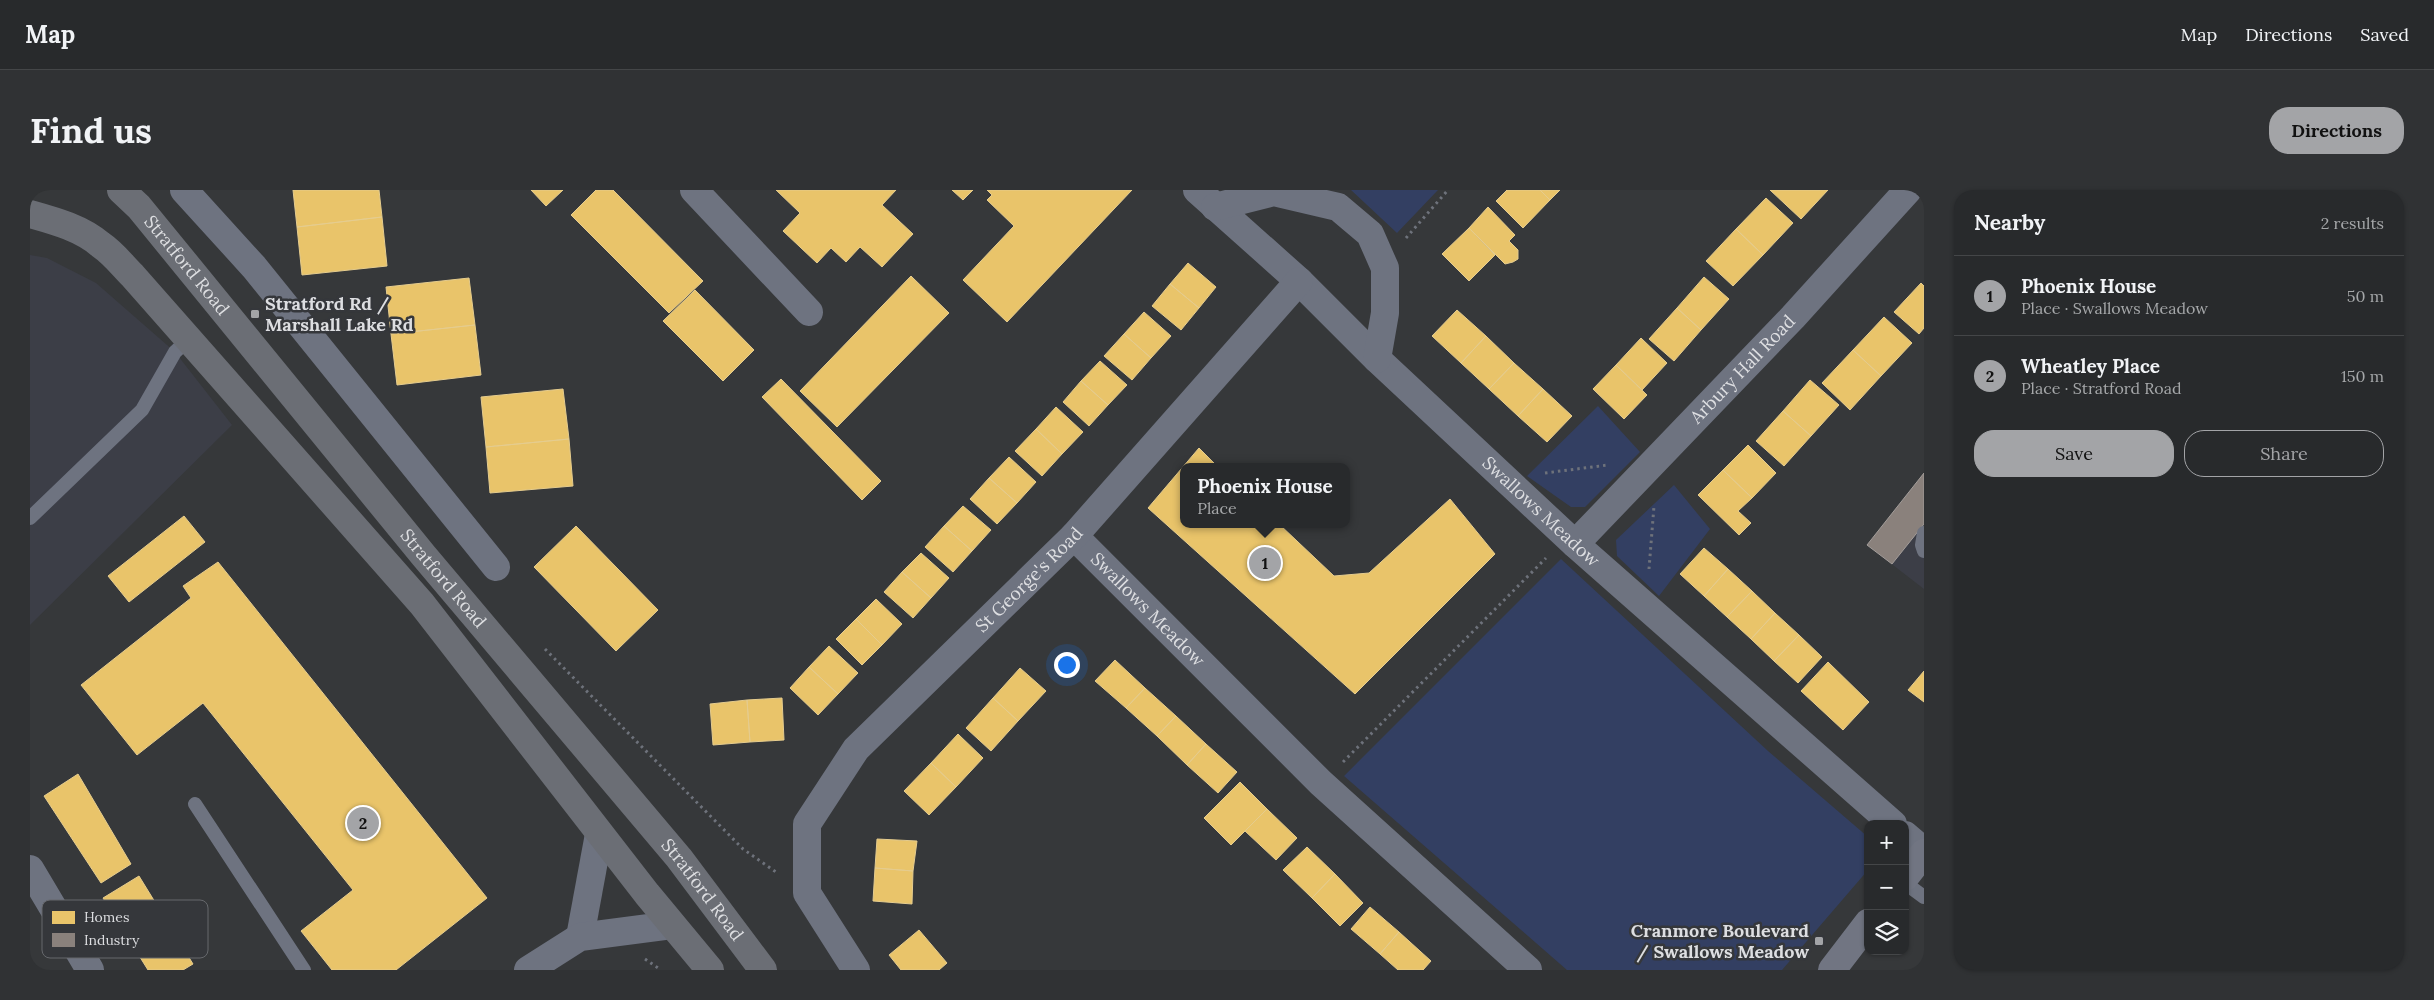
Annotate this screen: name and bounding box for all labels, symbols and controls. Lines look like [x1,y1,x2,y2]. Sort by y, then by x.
text: Map [25,19,75,50]
text: Map [2181,23,2217,46]
text: Directions [2245,23,2332,46]
text: Saved [2360,23,2409,46]
button: Directions [2269,107,2404,154]
text: Find us [30,108,152,153]
text: Nearby [1974,209,2045,236]
street label: Stratford Road [139,210,235,320]
text: 2 results [2321,213,2384,233]
text: Phoenix House [2021,274,2156,298]
text: 1 [1987,286,1993,306]
text: 50 m [2347,286,2384,306]
place label: Stratford Rd / Marshall Lake Rd [265,292,414,336]
text: Place · Swallows Meadow [2021,298,2208,318]
marker: Stratford Rd / Marshall Lake Rd [249,308,261,320]
street label: Arbury Hall Road [1684,310,1800,429]
text: Wheatley Place [2021,354,2160,378]
text: 2 [1986,366,1994,386]
text: 150 m [2341,366,2384,386]
text: Place · Stratford Road [2021,378,2181,398]
button: Save [1974,430,2174,477]
button: Share [2184,430,2384,477]
street label: Swallows Meadow [1478,451,1605,572]
popup [1180,463,1350,528]
text: Phoenix House [1197,474,1333,498]
text: Place [1197,498,1237,518]
street label: St George's Road [970,522,1088,637]
street label: Stratford Road [396,524,492,633]
pin: 1 [1249,544,1281,582]
street label: Swallows Meadow [1086,547,1210,672]
your location [1054,652,1080,678]
pin: 2 [347,804,379,842]
map controls [1864,820,1909,955]
button: + [1864,820,1909,865]
street label: Stratford Road [657,834,749,945]
button: − [1864,865,1909,910]
legend [42,900,208,958]
text: Homes [84,908,129,926]
button: layers [1864,910,1909,955]
place label: Cranmore Boulevard / Swallows Meadow [1631,919,1809,963]
text: Industry [84,931,140,949]
marker: Cranmore Boulevard / Swallows Meadow [1813,935,1825,947]

